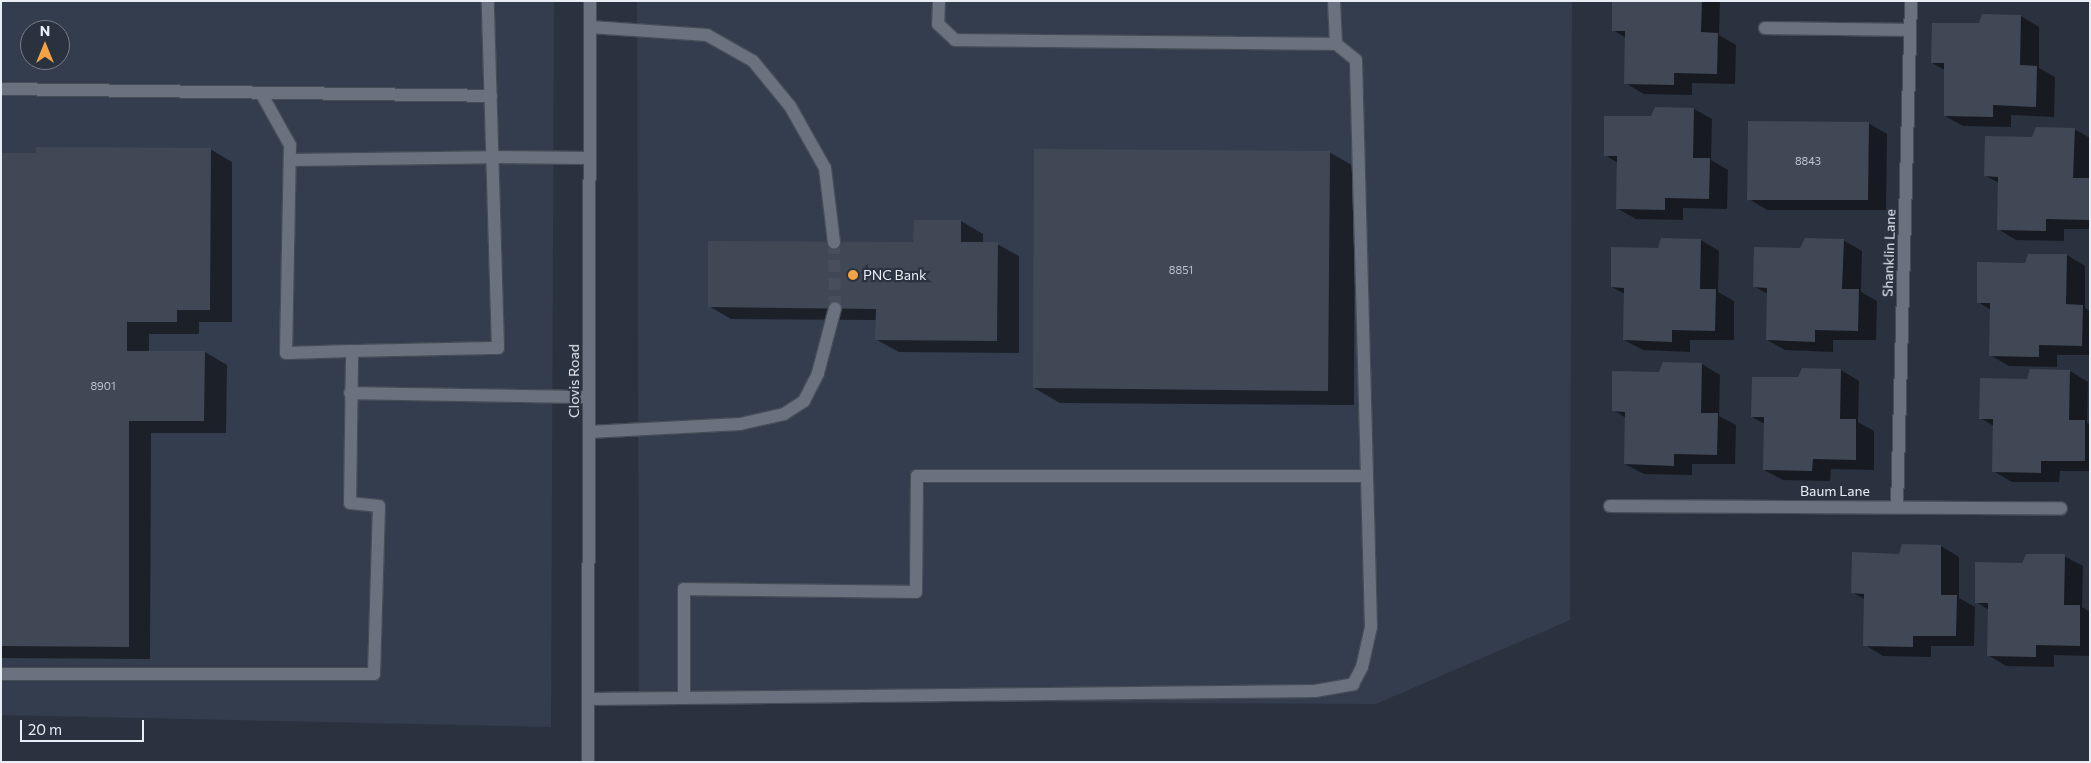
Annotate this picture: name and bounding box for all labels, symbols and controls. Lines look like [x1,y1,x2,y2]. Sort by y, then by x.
north arrow [20,20,70,70]
text: N [40,22,50,39]
house number: 8843 [1795,154,1821,168]
street label: Shanklin Lane [1879,209,1899,297]
house number: 8851 [1169,263,1193,277]
place label: PNC Bank [863,267,927,283]
marker: PNC Bank [847,269,859,281]
street label: Clovis Road [566,344,582,418]
house number: 8901 [90,379,116,393]
street label: Baum Lane [1800,483,1870,499]
scale bar [22,710,146,742]
text: 20 m [28,720,62,738]

